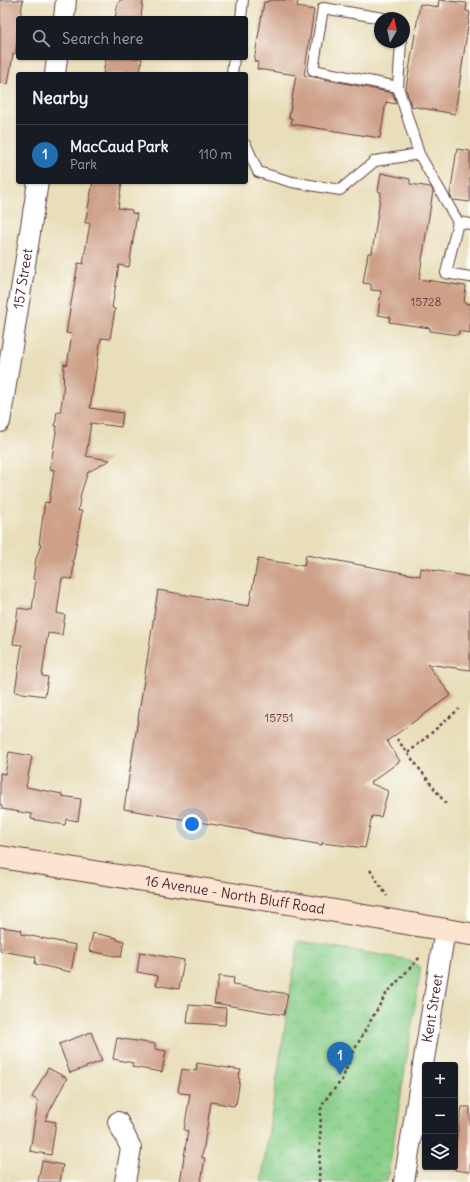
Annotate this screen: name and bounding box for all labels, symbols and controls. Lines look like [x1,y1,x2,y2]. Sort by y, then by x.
north arrow [374,12,410,48]
search box [16,16,248,60]
icon: search [30,27,52,49]
text: Search here [62,29,143,48]
text: Nearby [32,87,88,109]
text: MacCaud Park [70,137,168,156]
text: 1 [42,146,48,163]
text: 110 m [199,146,232,163]
text: Park [70,156,97,173]
street label: 157 Street [9,247,36,310]
house number: 15728 [410,294,442,309]
house number: 15751 [264,710,294,725]
your location [182,814,202,834]
street label: 16 Avenue - North Bluff Road [144,871,326,918]
street label: Kent Street [418,972,447,1044]
pin: 1 [327,1042,353,1075]
map controls [422,1062,458,1170]
button: + [422,1062,458,1098]
button: − [422,1098,458,1134]
button: layers [422,1134,458,1170]

